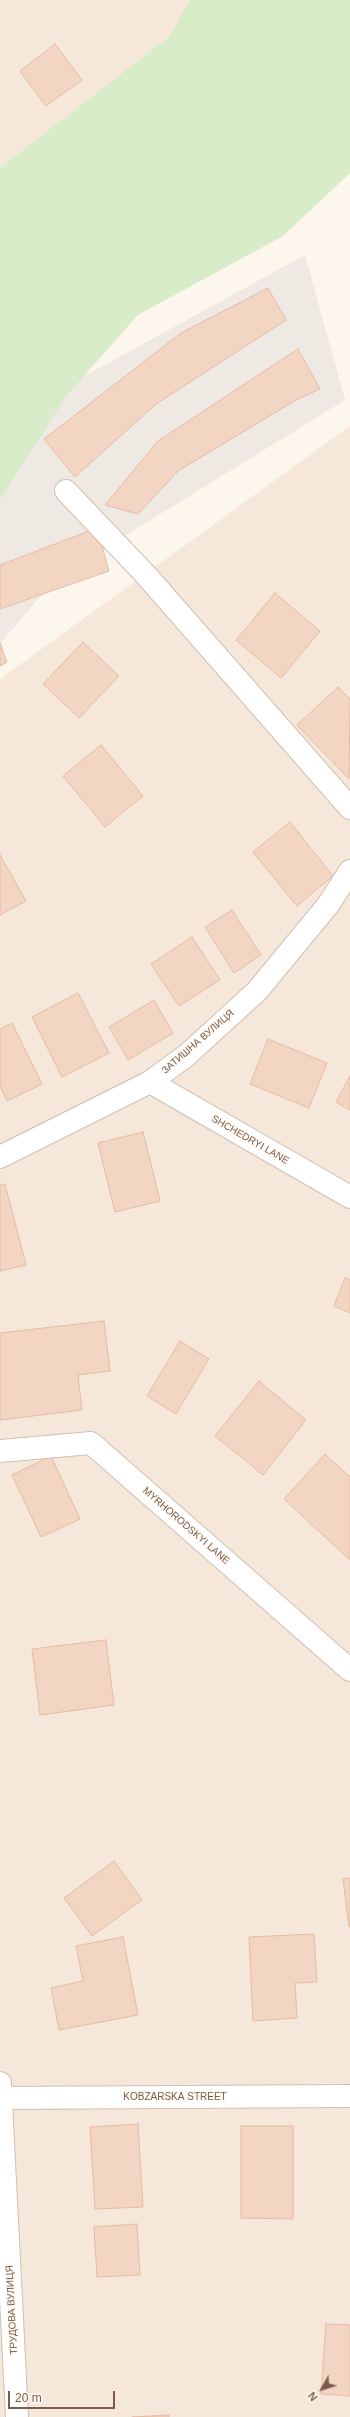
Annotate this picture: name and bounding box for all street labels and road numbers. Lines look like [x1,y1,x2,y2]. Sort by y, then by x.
street label: ЗАТИШНА ВУЛИЦЯ [159,1007,237,1077]
street label: SHCHEDRYI LANE [209,1113,291,1167]
street label: MYRHORODSKYI LANE [140,1485,232,1567]
street label: KOBZARSKA STREET [123,2091,227,2103]
street label: ТРУДОВА ВУЛИЦЯ [4,2265,20,2355]

